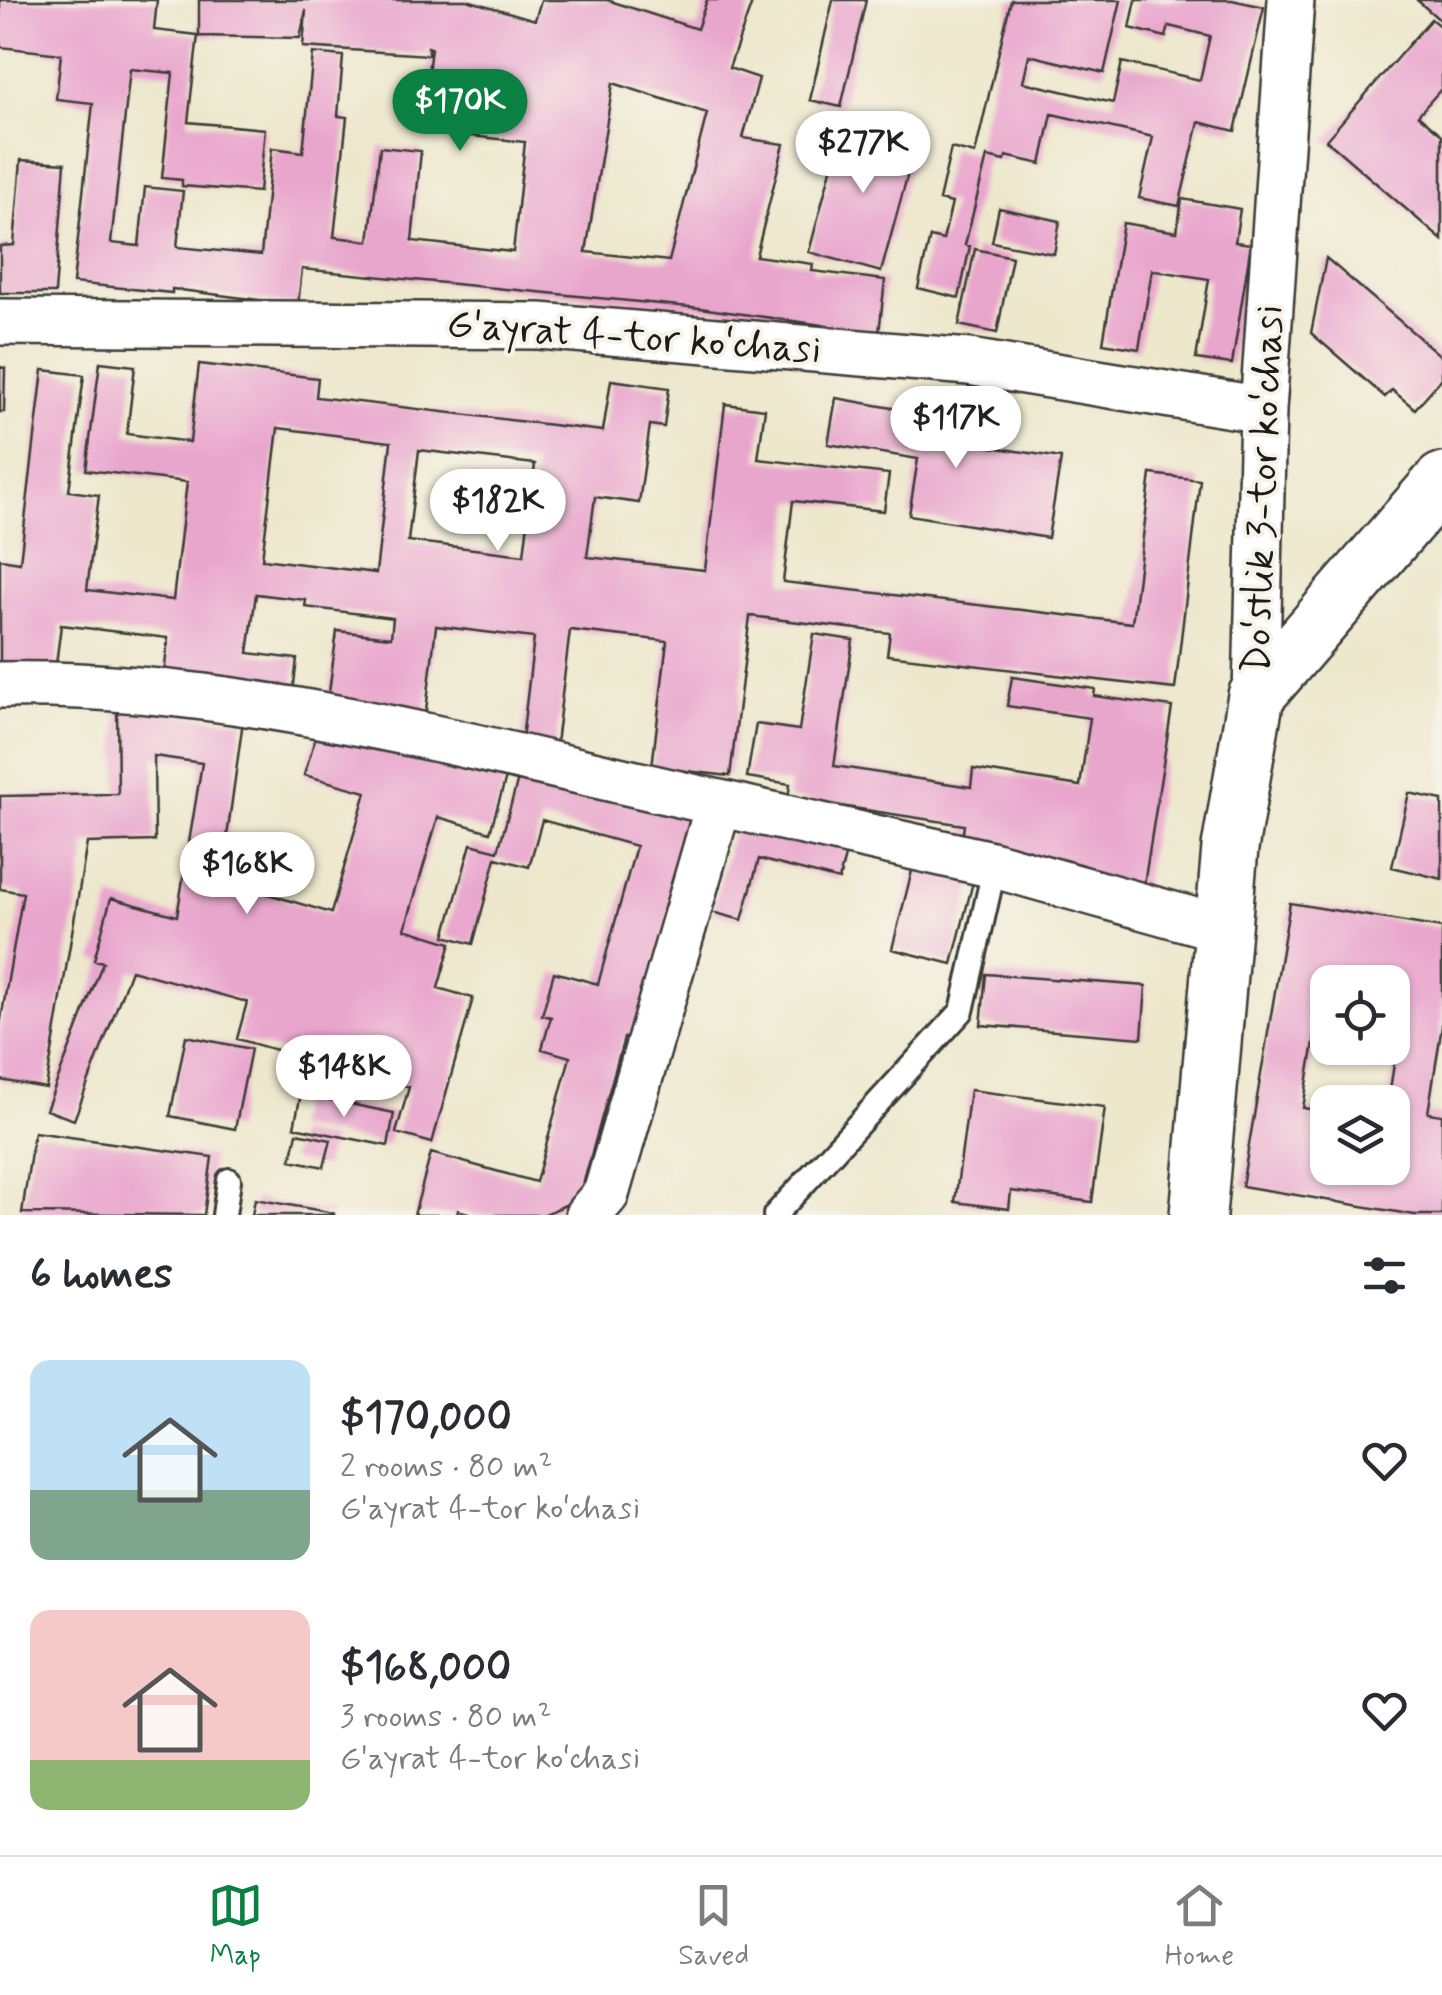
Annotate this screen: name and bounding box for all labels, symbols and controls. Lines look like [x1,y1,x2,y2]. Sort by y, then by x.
pin: $170K [390,69,530,154]
text: $170K [414,80,506,122]
pin: $277K [793,111,933,196]
text: $277K [817,122,909,164]
street label: G'ayrat 4-tor koʻchasi [445,299,823,377]
street label: Doʻstlik 3-tor koʻchasi [1232,304,1296,674]
pin: $117K [886,386,1026,471]
text: $117K [912,397,1000,439]
pin: $182K [428,469,568,554]
text: $182K [452,480,544,522]
pin: $168K [177,832,317,917]
text: $168K [202,843,292,885]
map controls [1310,965,1410,1185]
button: locate [1310,965,1410,1065]
pin: $148K [274,1035,414,1120]
text: $148K [298,1046,390,1088]
button: layers [1310,1085,1410,1185]
text: 6 homes [30,1248,173,1303]
icon: filters [1357,1248,1412,1303]
text: $170,000 [340,1391,512,1446]
icon: home [110,1400,230,1520]
icon: heart [1357,1433,1412,1488]
text: 2 rooms · 80 m² [340,1446,553,1488]
text: G'ayrat 4-tor koʻchasi [340,1488,640,1530]
text: $168,000 [340,1641,511,1696]
icon: home [110,1650,230,1770]
icon: heart [1357,1683,1412,1738]
text: 3 rooms · 80 m² [340,1696,551,1738]
text: G'ayrat 4-tor koʻchasi [340,1738,640,1780]
tab: Map [208,1878,263,1975]
tab: Saved [678,1878,749,1975]
tab: Home [1165,1878,1234,1975]

